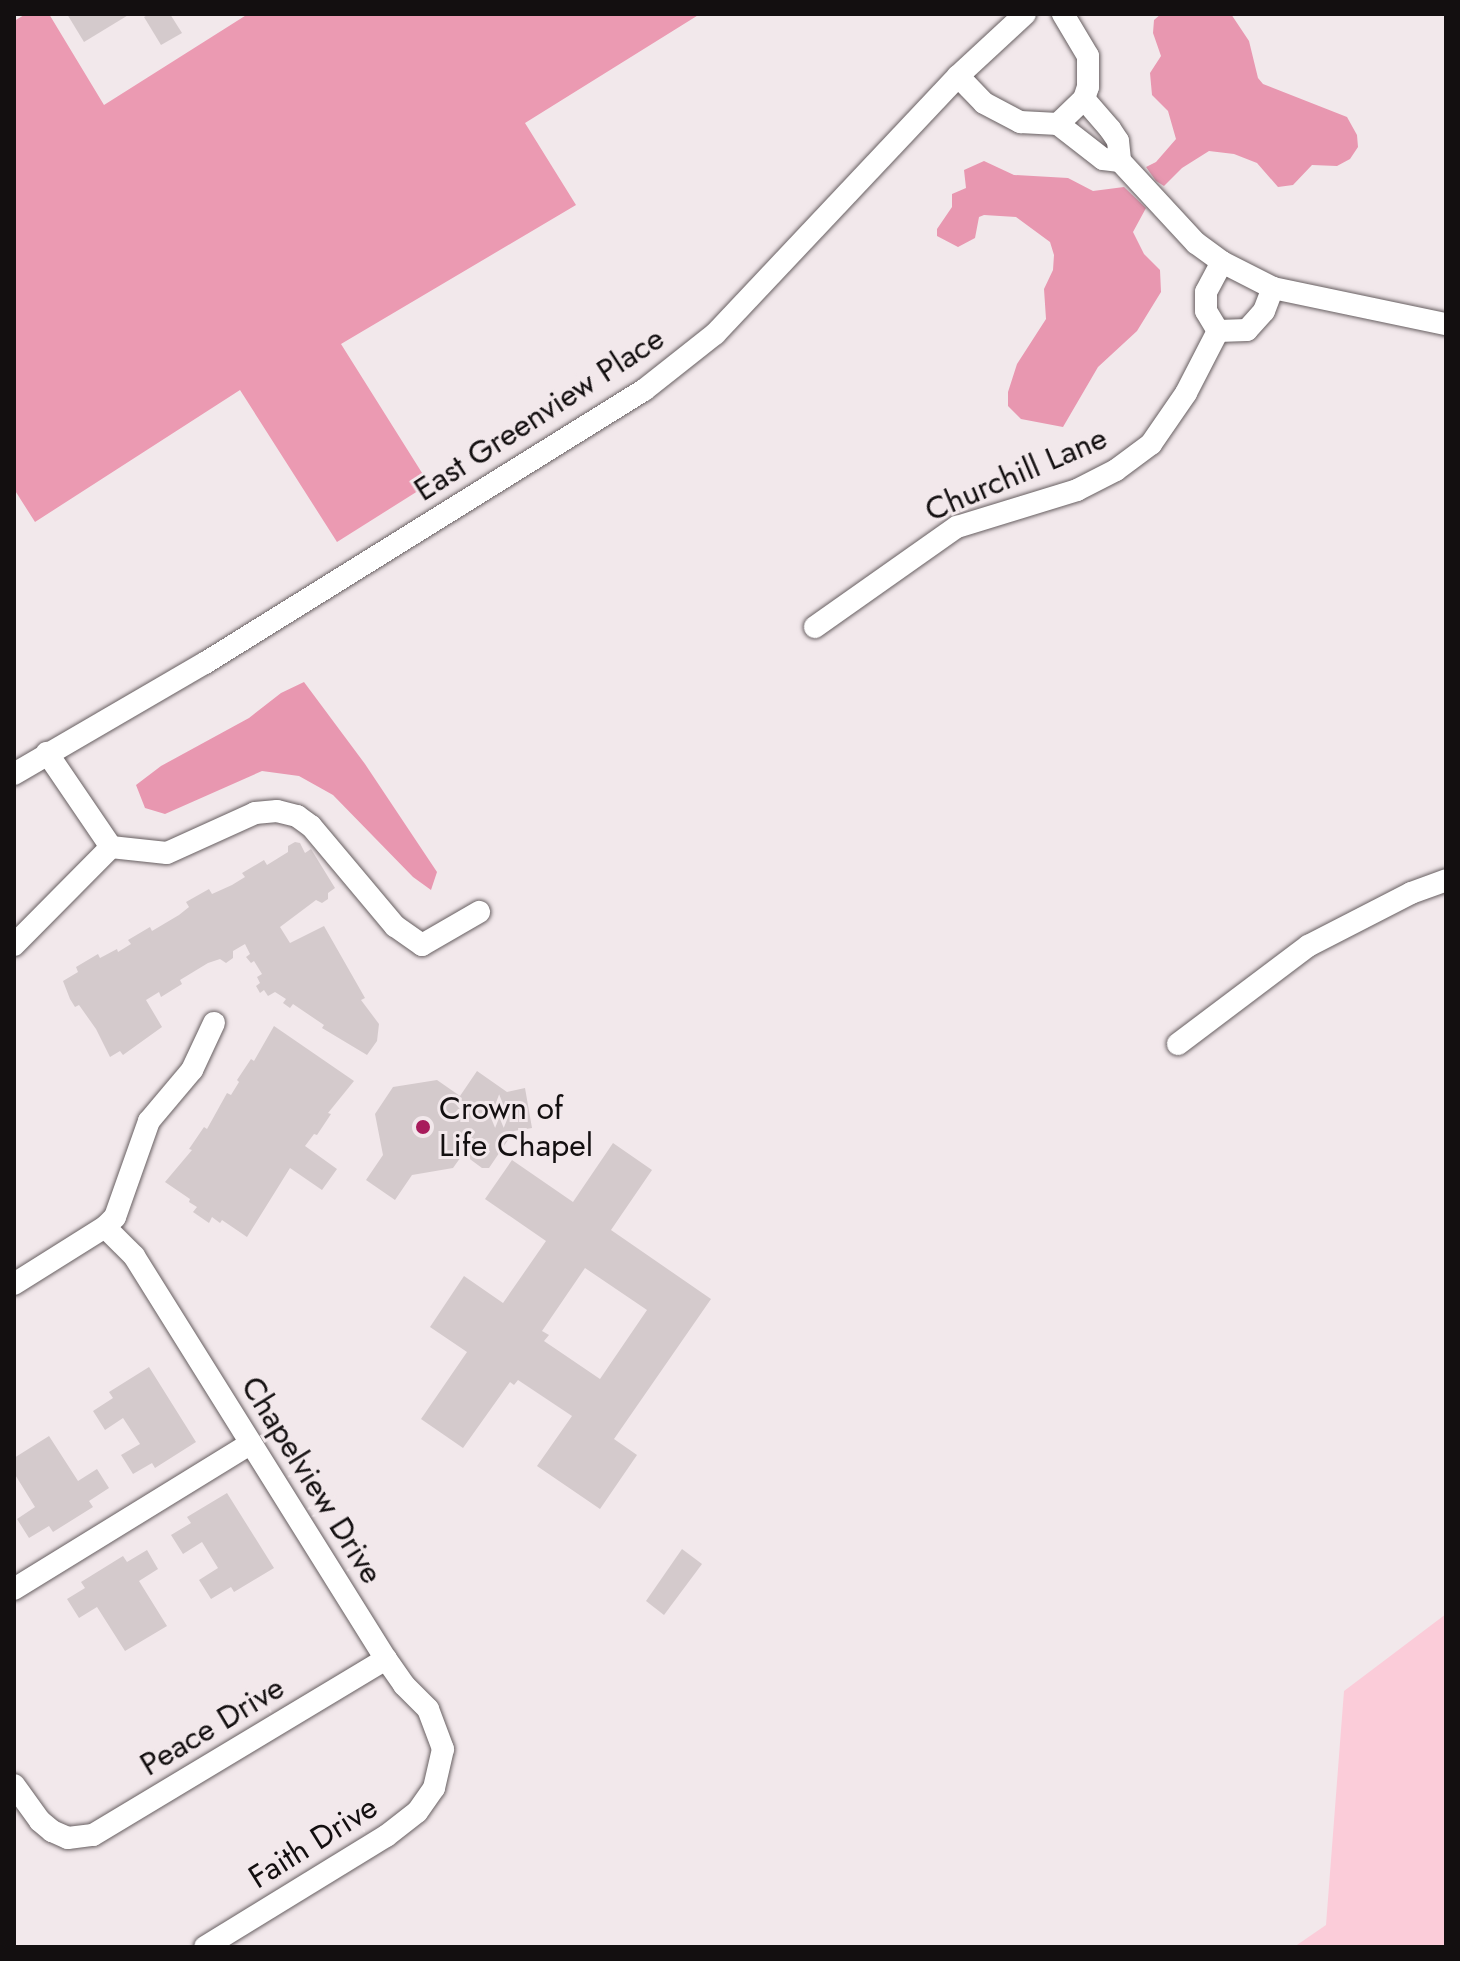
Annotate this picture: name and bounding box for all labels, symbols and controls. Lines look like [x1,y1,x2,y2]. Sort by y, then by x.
street label: East Greenview Place [407,319,671,509]
street label: Churchill Lane [919,418,1113,530]
place label: Crown of Life Chapel [439,1090,593,1165]
marker: Crown of Life Chapel [414,1118,432,1136]
street label: Chapelview Drive [233,1369,391,1591]
street label: Peace Drive [133,1668,291,1784]
street label: Faith Drive [242,1788,384,1896]

